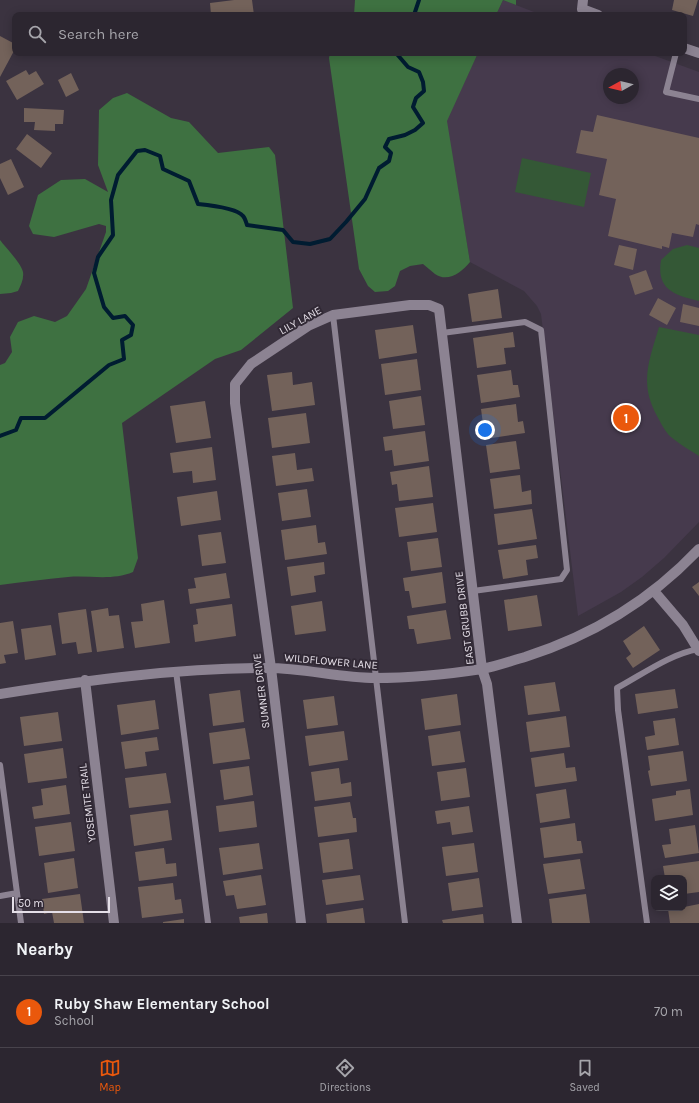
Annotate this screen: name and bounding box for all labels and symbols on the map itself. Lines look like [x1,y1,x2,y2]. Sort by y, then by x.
north arrow [603,68,639,104]
street label: LILY LANE [277,303,324,337]
pin: 1 [613,403,639,433]
your location [475,420,495,440]
street label: EAST GRUBB DRIVE [452,570,477,665]
street label: WILDFLOWER LANE [284,651,378,672]
street label: SUMNER DRIVE [250,653,273,729]
street label: YOSEMITE TRAIL [76,762,99,843]
scale bar [12,895,110,914]

